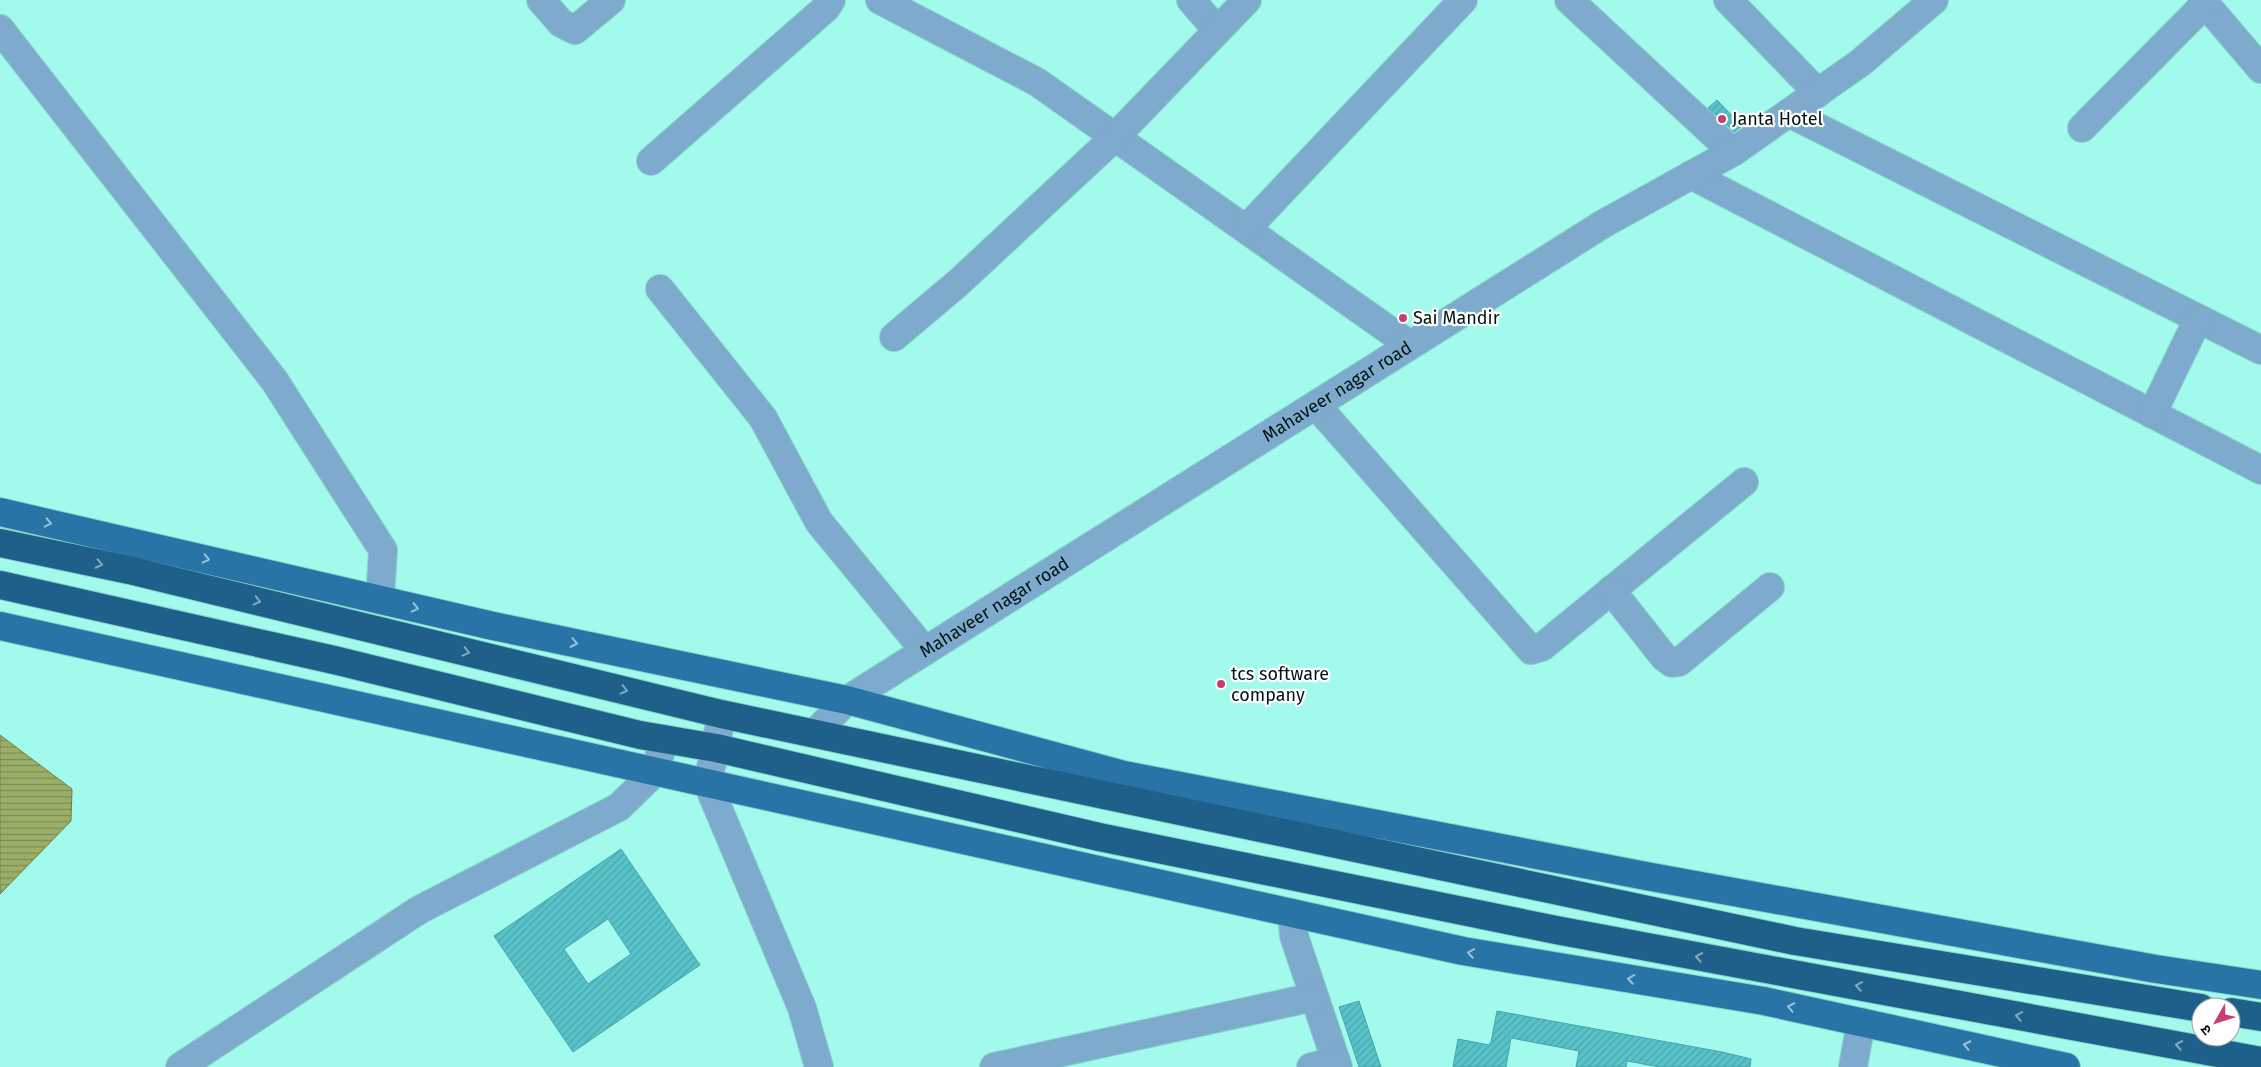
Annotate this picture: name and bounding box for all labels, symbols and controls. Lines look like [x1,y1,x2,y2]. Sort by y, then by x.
place label: Janta Hotel [1732,108,1823,130]
marker: Janta Hotel [1716,113,1728,125]
place label: Sai Mandir [1413,307,1500,329]
marker: Sai Mandir [1397,312,1409,324]
street label: Mahaveer nagar road [1258,336,1416,447]
one-way arrow [43,517,52,528]
street label: Mahaveer nagar road [916,552,1073,662]
one-way arrow [201,554,210,564]
one-way arrow [95,558,104,568]
one-way arrow [253,595,262,606]
one-way arrow [411,602,420,613]
one-way arrow [570,637,578,647]
one-way arrow [462,646,471,657]
place label: tcs software company [1231,663,1329,706]
marker: tcs software company [1215,678,1227,690]
one-way arrow [619,685,627,695]
one-way arrow [1467,948,1475,958]
one-way arrow [1695,952,1704,962]
one-way arrow [1627,974,1635,985]
one-way arrow [1855,982,1863,992]
north arrow [2191,997,2241,1047]
one-way arrow [1787,1002,1796,1013]
one-way arrow [2014,1011,2023,1022]
text: उ [2197,1021,2215,1038]
one-way arrow [1963,1040,1972,1051]
one-way arrow [2174,1041,2183,1051]

